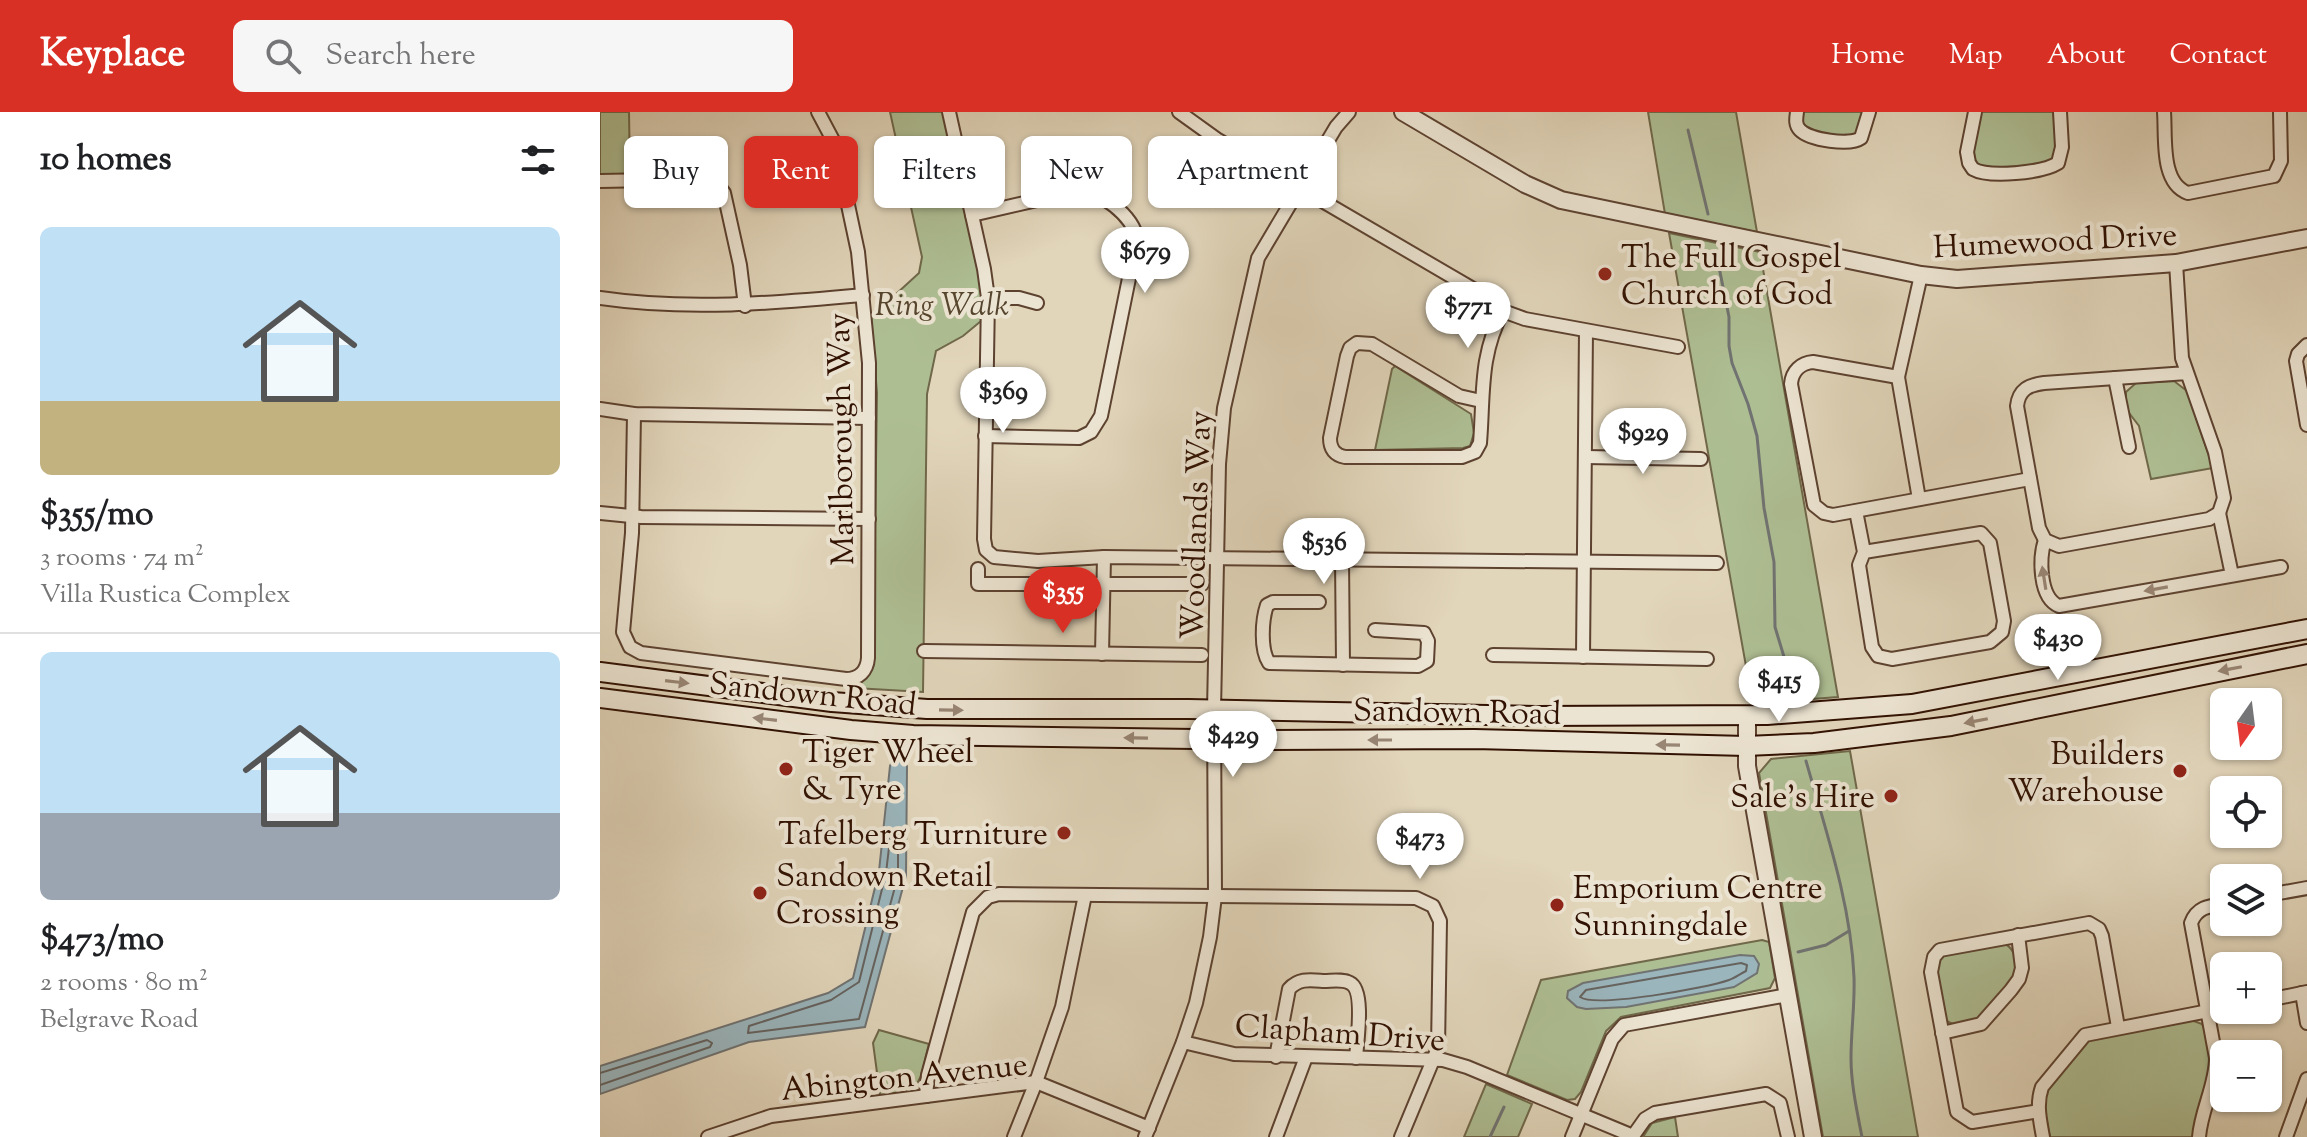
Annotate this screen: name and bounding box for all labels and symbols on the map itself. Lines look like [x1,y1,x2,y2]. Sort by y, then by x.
street label: Humewood Drive [1932,214,2178,272]
pin: $679 [1098,227,1192,295]
place label: The Full Gospel Church of God [1621,236,1842,319]
marker: The Full Gospel Church of God [1596,265,1614,283]
pin: $771 [1421,282,1515,350]
park label: Ring Walk [875,284,1009,330]
street label: Marlborough Way [818,312,868,566]
pin: $369 [956,367,1050,435]
pin: $929 [1596,408,1690,476]
street label: Woodlands Way [1171,410,1225,640]
pin: $536 [1277,518,1371,586]
one-way arrow [2037,566,2050,591]
pin: $355 [1016,567,1110,635]
one-way arrow [2143,583,2168,596]
pin: $430 [2011,614,2105,682]
pin: $415 [1732,656,1826,724]
street label: Sandown Road [707,662,919,730]
one-way arrow [2218,663,2243,675]
one-way arrow [665,676,690,689]
north arrow [2210,688,2282,760]
street label: Sandown Road [1352,689,1562,739]
one-way arrow [938,703,964,716]
pin: $429 [1186,711,1280,779]
one-way arrow [752,713,777,726]
one-way arrow [1963,715,1988,728]
place label: Tiger Wheel & Tyre [802,731,974,814]
one-way arrow [1123,732,1148,744]
one-way arrow [1367,733,1392,746]
place label: Builders Warehouse [2007,733,2164,816]
one-way arrow [1655,739,1680,751]
marker: Tiger Wheel & Tyre [777,760,795,778]
marker: Builders Warehouse [2171,762,2189,780]
place label: Sale's Hire [1730,776,1875,822]
marker: Sale's Hire [1882,787,1900,805]
place label: Tafelberg Turniture [778,813,1048,859]
pin: $473 [1373,813,1467,881]
marker: Tafelberg Turniture [1055,824,1073,842]
place label: Sandown Retail Crossing [776,855,993,938]
place label: Emporium Centre Sunningdale [1573,867,1823,950]
marker: Sandown Retail Crossing [751,884,769,902]
marker: Emporium Centre Sunningdale [1548,896,1566,914]
street label: Clapham Drive [1233,1005,1446,1065]
street label: Abington Avenue [779,1043,1030,1115]

